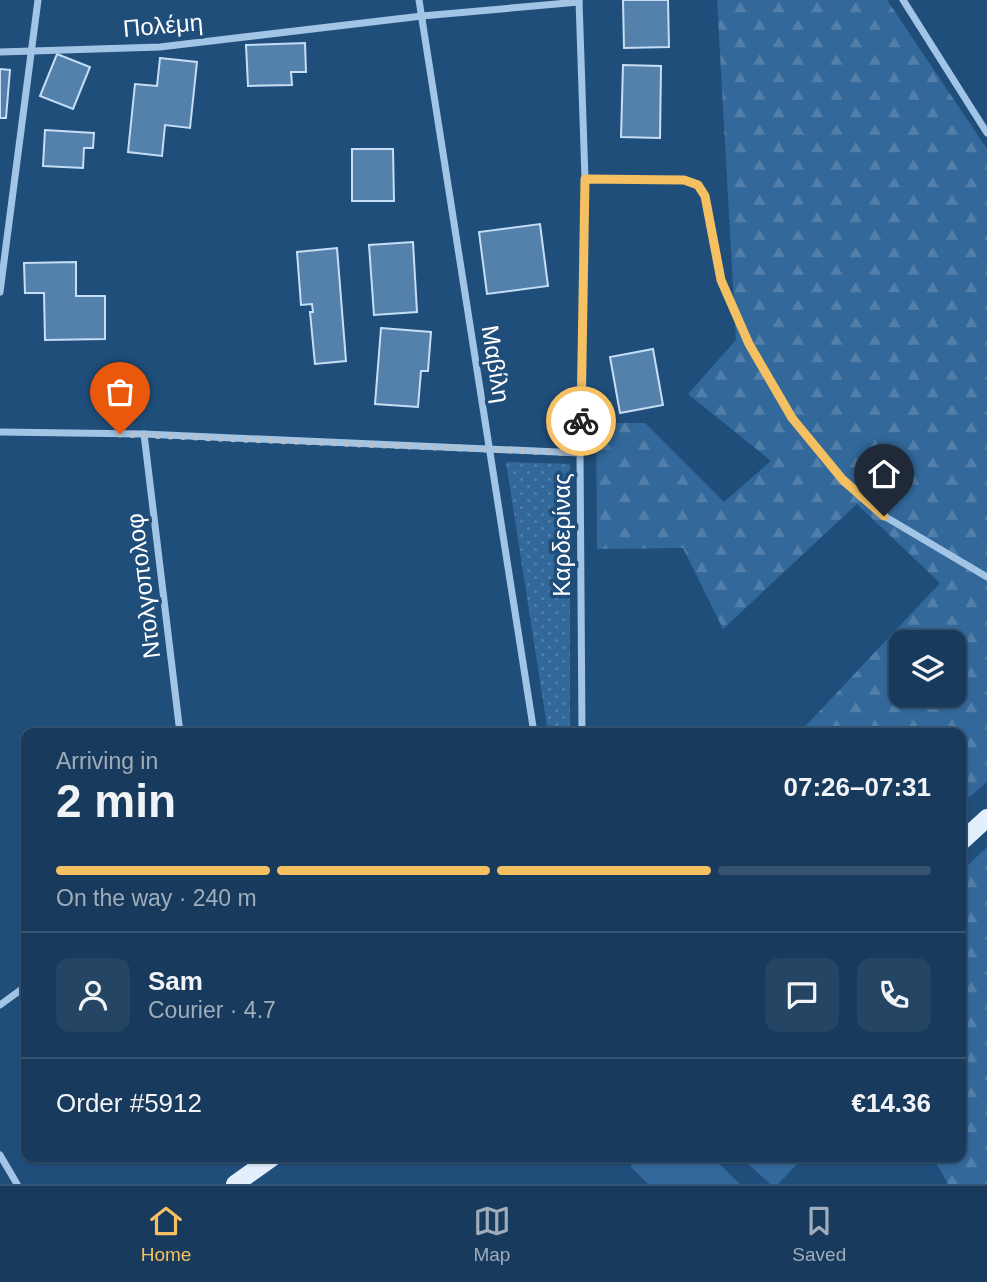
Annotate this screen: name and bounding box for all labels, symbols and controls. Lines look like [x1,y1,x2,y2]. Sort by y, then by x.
street label: Πολέμη [122,8,204,42]
street label: Μαβίλη [477,323,515,405]
pin [90,362,150,434]
icon: bag [101,373,139,411]
courier [546,386,616,456]
icon: bike [562,402,600,440]
pin [854,444,914,516]
icon: home [865,455,903,493]
street label: Καρδερίνας [548,473,575,597]
street label: Ντολγοπολοφ [121,512,165,660]
map controls [889,630,966,707]
button: layers [889,630,966,707]
text: Arriving in [56,748,158,774]
text: 07:26–07:31 [784,772,931,802]
text: 2 min [56,775,176,827]
text: On the way · 240 m [56,885,257,911]
button: person [56,958,130,1032]
button: chat [765,958,839,1032]
button: phone [857,958,931,1032]
text: Sam [148,966,203,996]
text: Courier · 4.7 [148,997,276,1023]
text: Order #5912 [56,1088,202,1118]
text: €14.36 [851,1088,931,1118]
tab: Home [141,1202,191,1266]
tab: Map [473,1202,511,1266]
tab: Saved [792,1202,846,1266]

